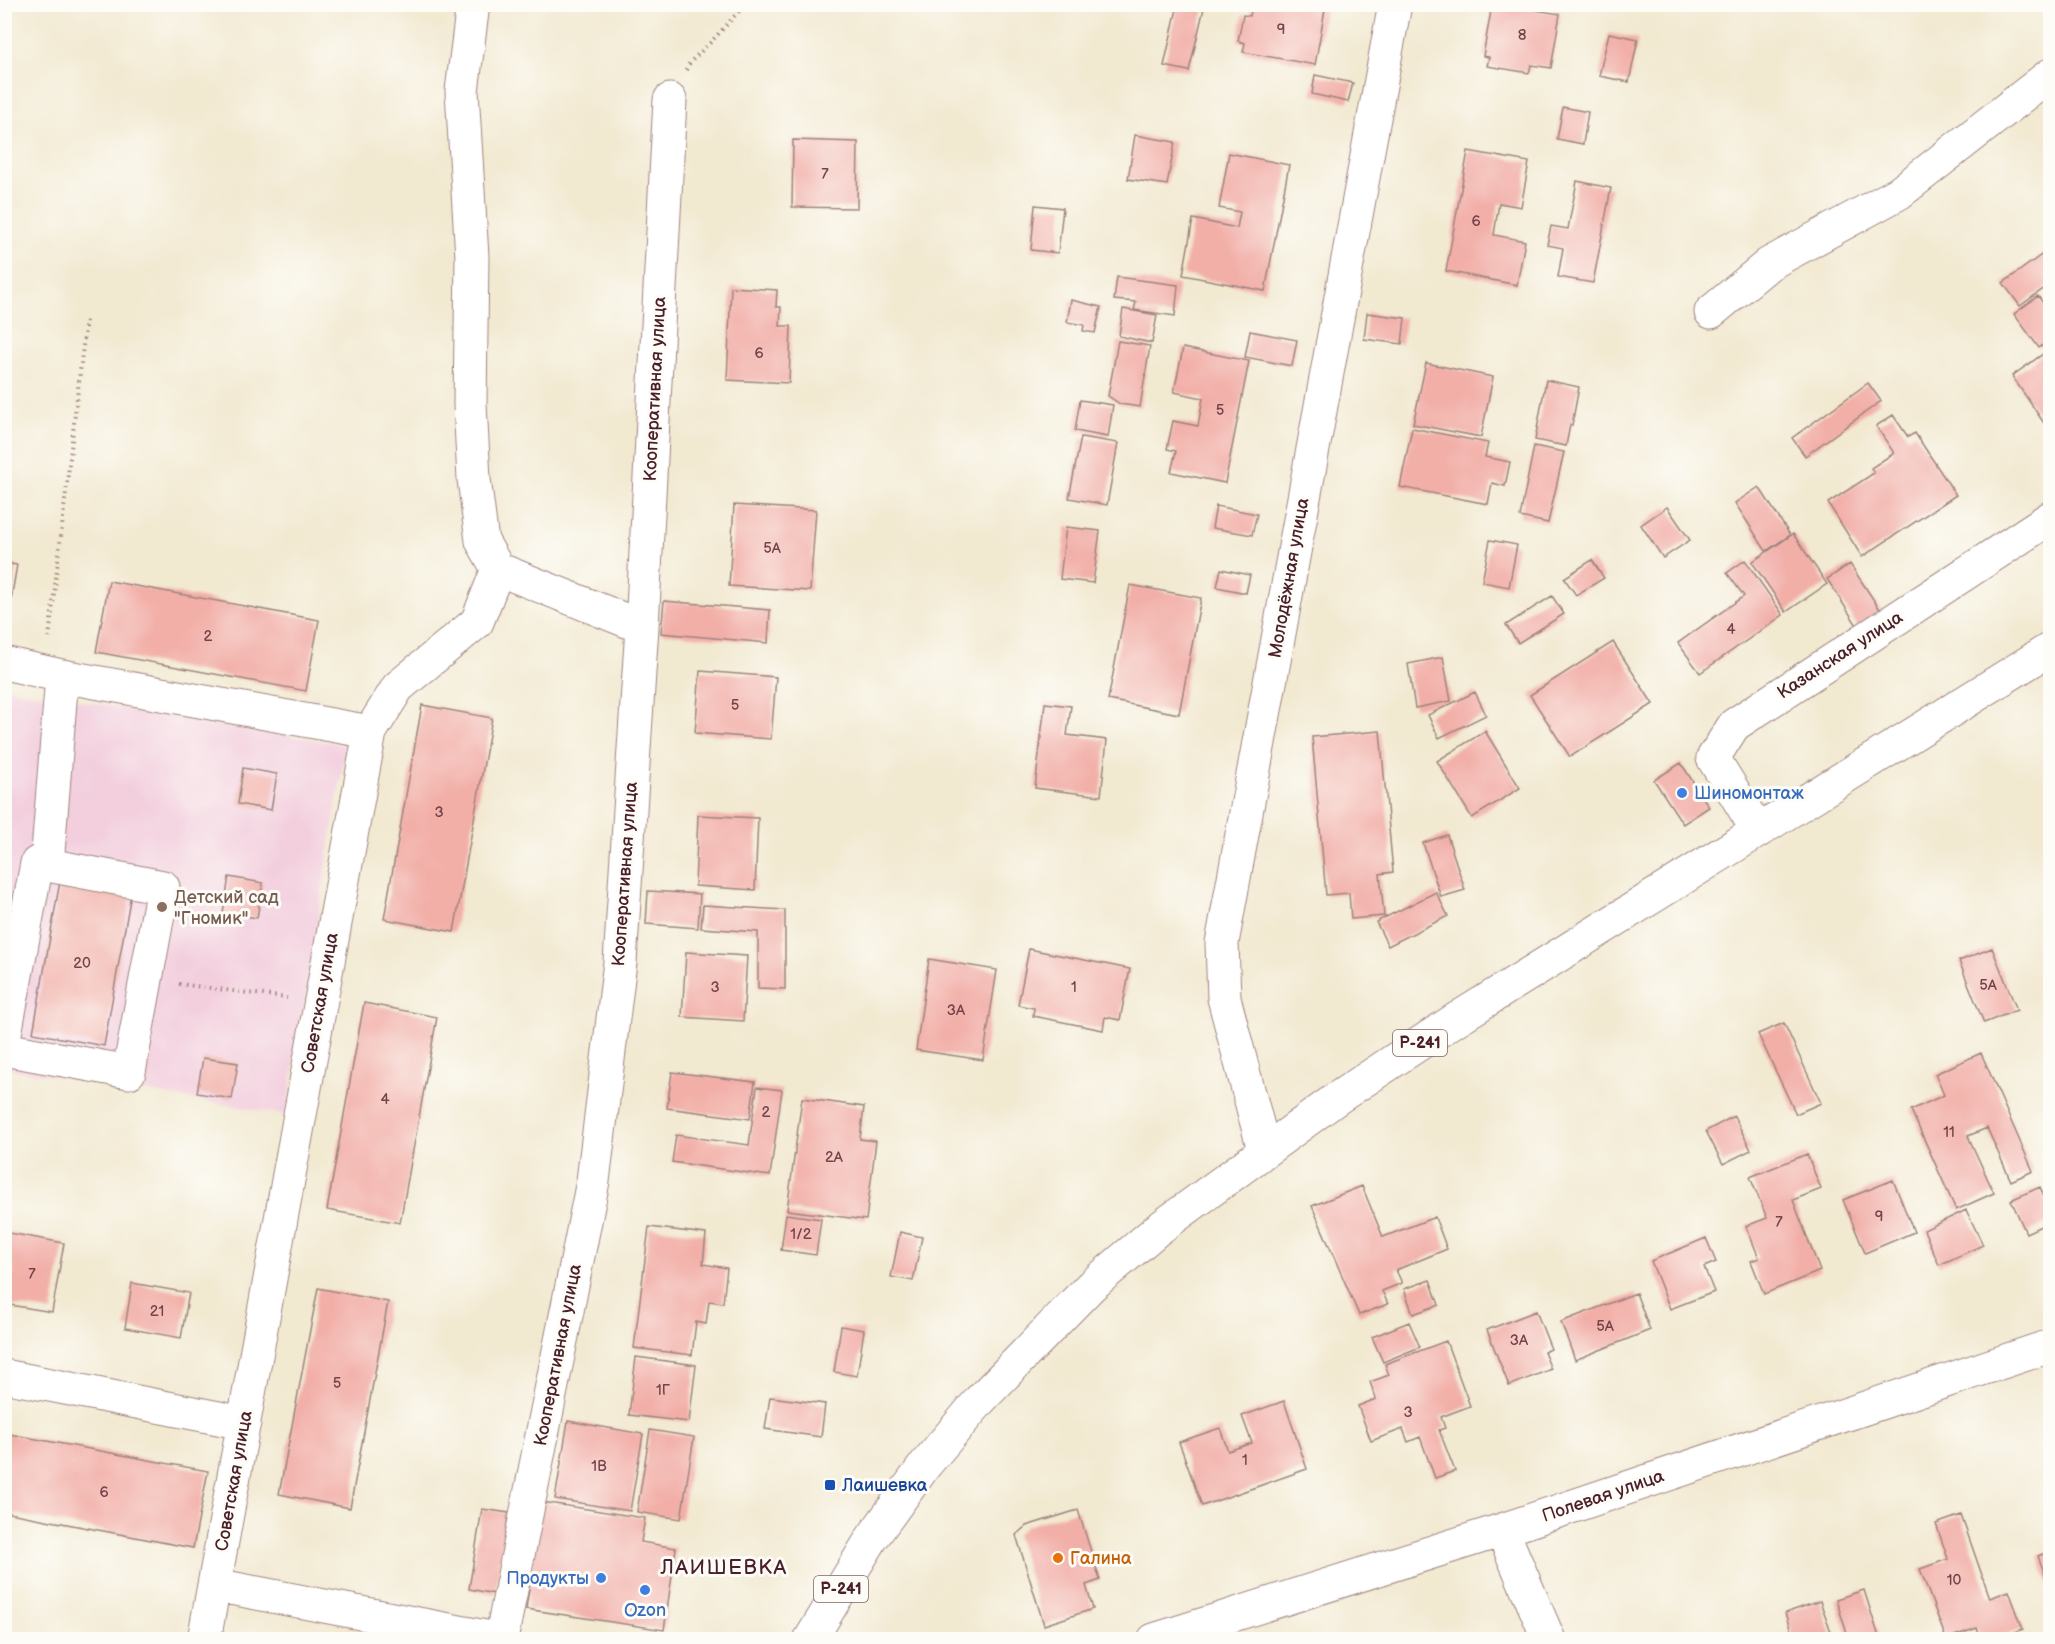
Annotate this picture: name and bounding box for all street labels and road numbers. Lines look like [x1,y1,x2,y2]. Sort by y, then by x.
street label: Кооперативная улица [640,296,670,482]
street label: Молодёжная улица [1265,496,1313,660]
street label: Казанская улица [1773,606,1907,703]
street label: Кооперативная улица [608,781,642,967]
street label: Советская улица [297,931,343,1075]
road number: Р-241 [1393,1030,1447,1056]
street label: Кооперативная улица [530,1262,586,1448]
street label: Советская улица [211,1409,257,1553]
street label: Полевая улица [1539,1465,1667,1527]
road number: Р-241 [814,1576,868,1602]

